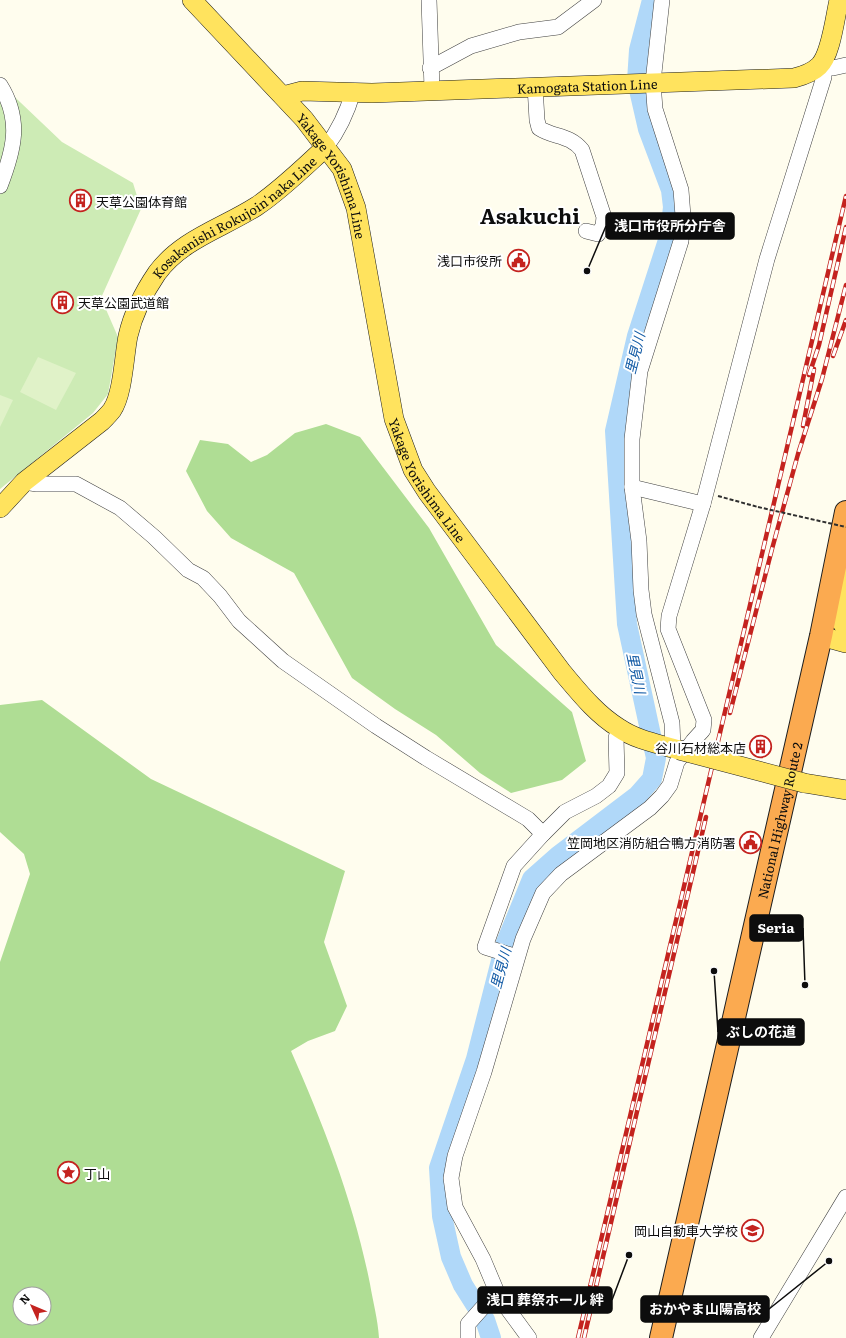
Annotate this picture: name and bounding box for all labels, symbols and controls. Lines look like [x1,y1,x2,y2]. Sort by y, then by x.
street label: Kamogata Station Line [516,73,658,97]
street label: Yakage Yorishima Line [293,108,371,240]
street label: Kosakanishi Rokujoin'naka Line [147,151,320,282]
building icon: 天草公園体育館 [68,188,94,214]
place label: 天草公園体育館 [96,192,187,211]
district label: Asakuchi [480,199,580,230]
callout: 浅口市役所分庁舎 [606,213,734,239]
text: 浅口市役所分庁舎 [614,215,726,235]
public building icon: 浅口市役所 [505,247,531,273]
place label: 浅口市役所 [437,251,502,270]
building icon: 天草公園武道館 [50,289,76,315]
place label: 天草公園武道館 [78,293,169,312]
water label: 里見川 [619,328,649,376]
street label: Yakage Yorishima Line [385,415,471,546]
water label: 里見川 [623,650,652,698]
building icon: 谷川石材総本店 [748,734,774,760]
place label: 谷川石材総本店 [655,738,746,757]
street label: National Highway Route 2 [752,740,806,900]
public building icon: 笠岡地区消防組合鴨方消防署 [738,829,764,855]
place label: 笠岡地区消防組合鴨方消防署 [567,833,736,852]
callout: Seria [750,915,803,941]
text: Seria [757,917,795,937]
water label: 里見川 [485,943,516,991]
callout: ぶしの花道 [718,1019,804,1045]
text: ぶしの花道 [726,1021,796,1041]
place icon: 丁山 [55,1160,81,1186]
place label: 丁山 [84,1164,110,1183]
school or university icon: 岡山自動車大学校 [740,1217,766,1243]
place label: 岡山自動車大学校 [634,1221,738,1240]
north arrow [12,1286,52,1326]
callout: 浅口 葬祭ホール 絆 [478,1287,612,1313]
text: N [15,1289,33,1307]
text: 浅口 葬祭ホール 絆 [486,1289,604,1309]
callout: おかやま山陽高校 [641,1296,769,1322]
text: おかやま山陽高校 [649,1298,761,1318]

